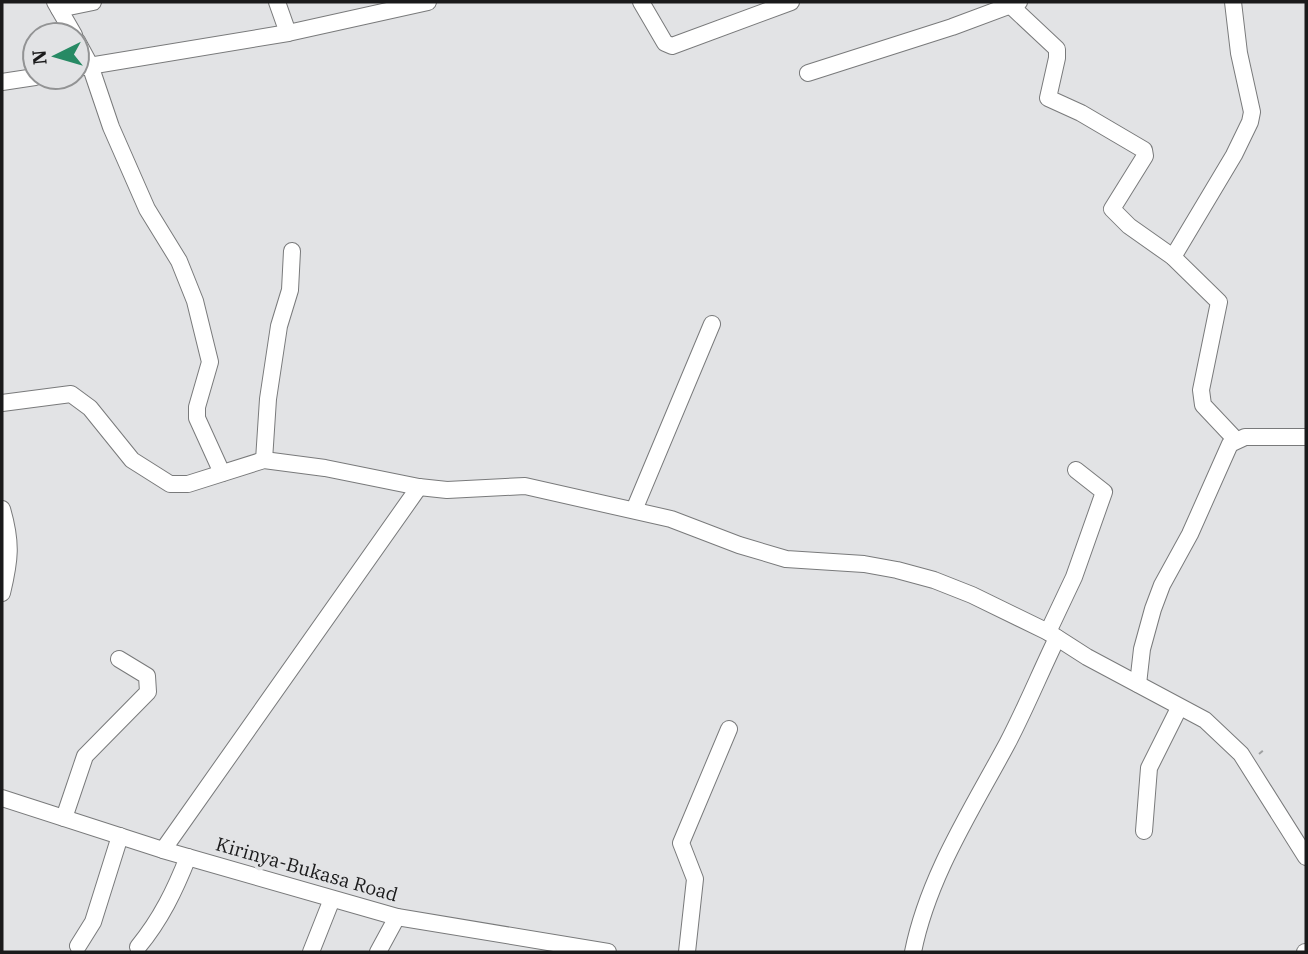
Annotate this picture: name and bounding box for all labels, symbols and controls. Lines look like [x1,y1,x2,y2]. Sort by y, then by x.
north arrow [21,21,91,91]
text: N [26,49,52,66]
street label: Kirinya-Bukasa Road [213,831,401,907]

